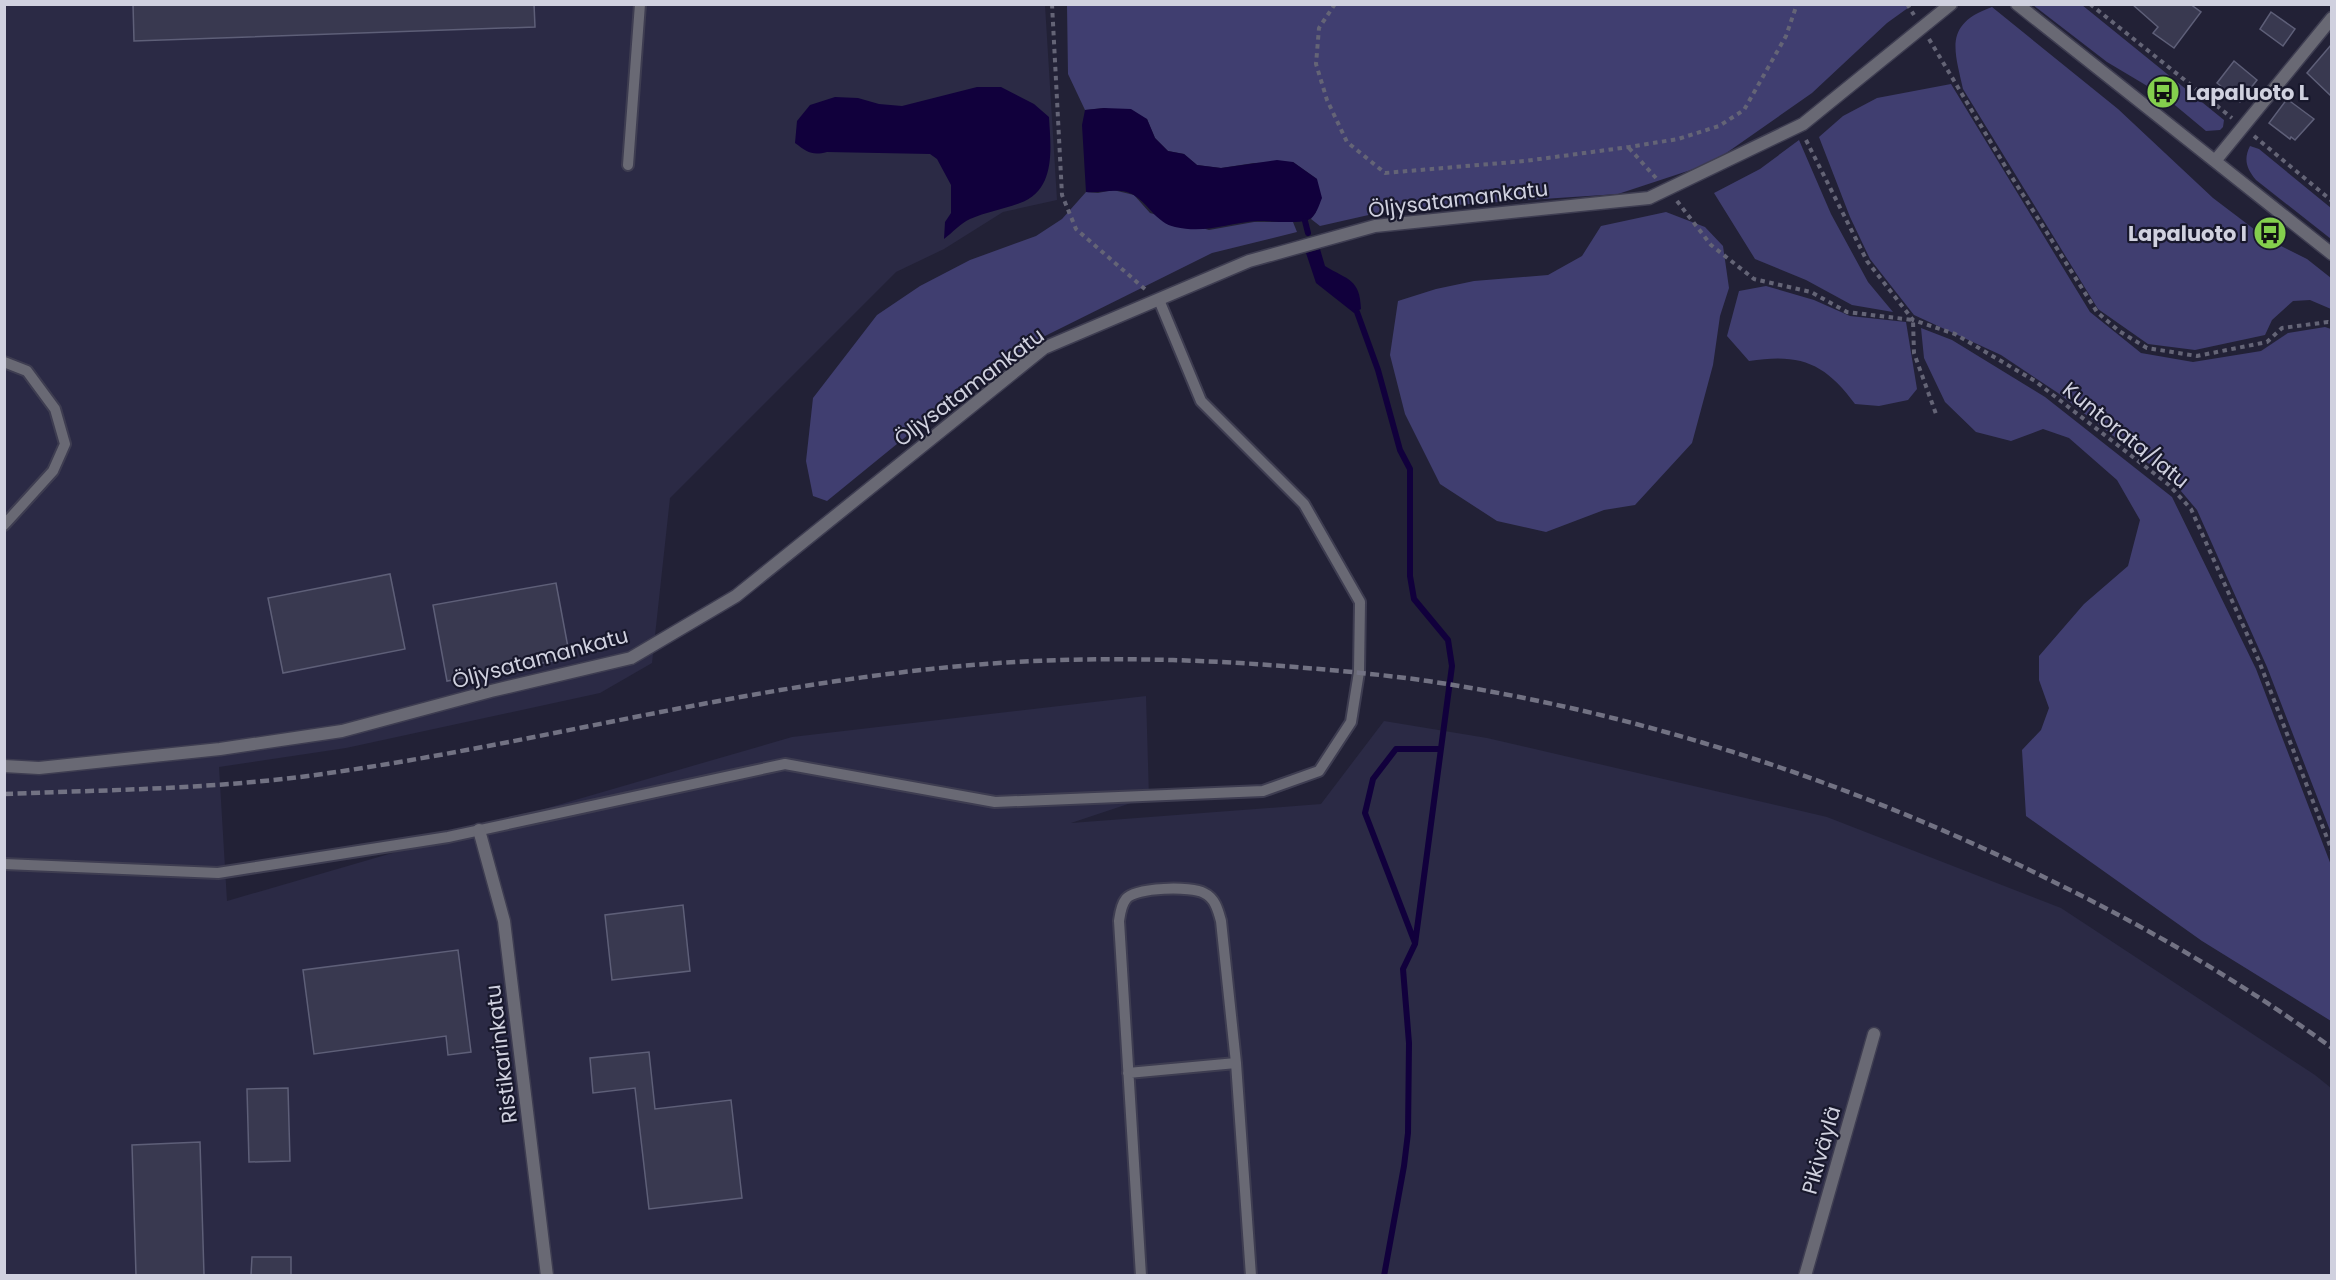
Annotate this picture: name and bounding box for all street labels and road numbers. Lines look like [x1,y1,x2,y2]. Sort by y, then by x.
street label: Öljysatamankatu [1366,174,1550,224]
street label: Öljysatamankatu [888,321,1050,453]
street label: Kuntorata/latu [2057,375,2195,495]
street label: Öljysatamankatu [449,621,631,695]
street label: Ristikarinkatu [478,983,524,1125]
street label: Pikiväylä [1795,1103,1847,1197]

